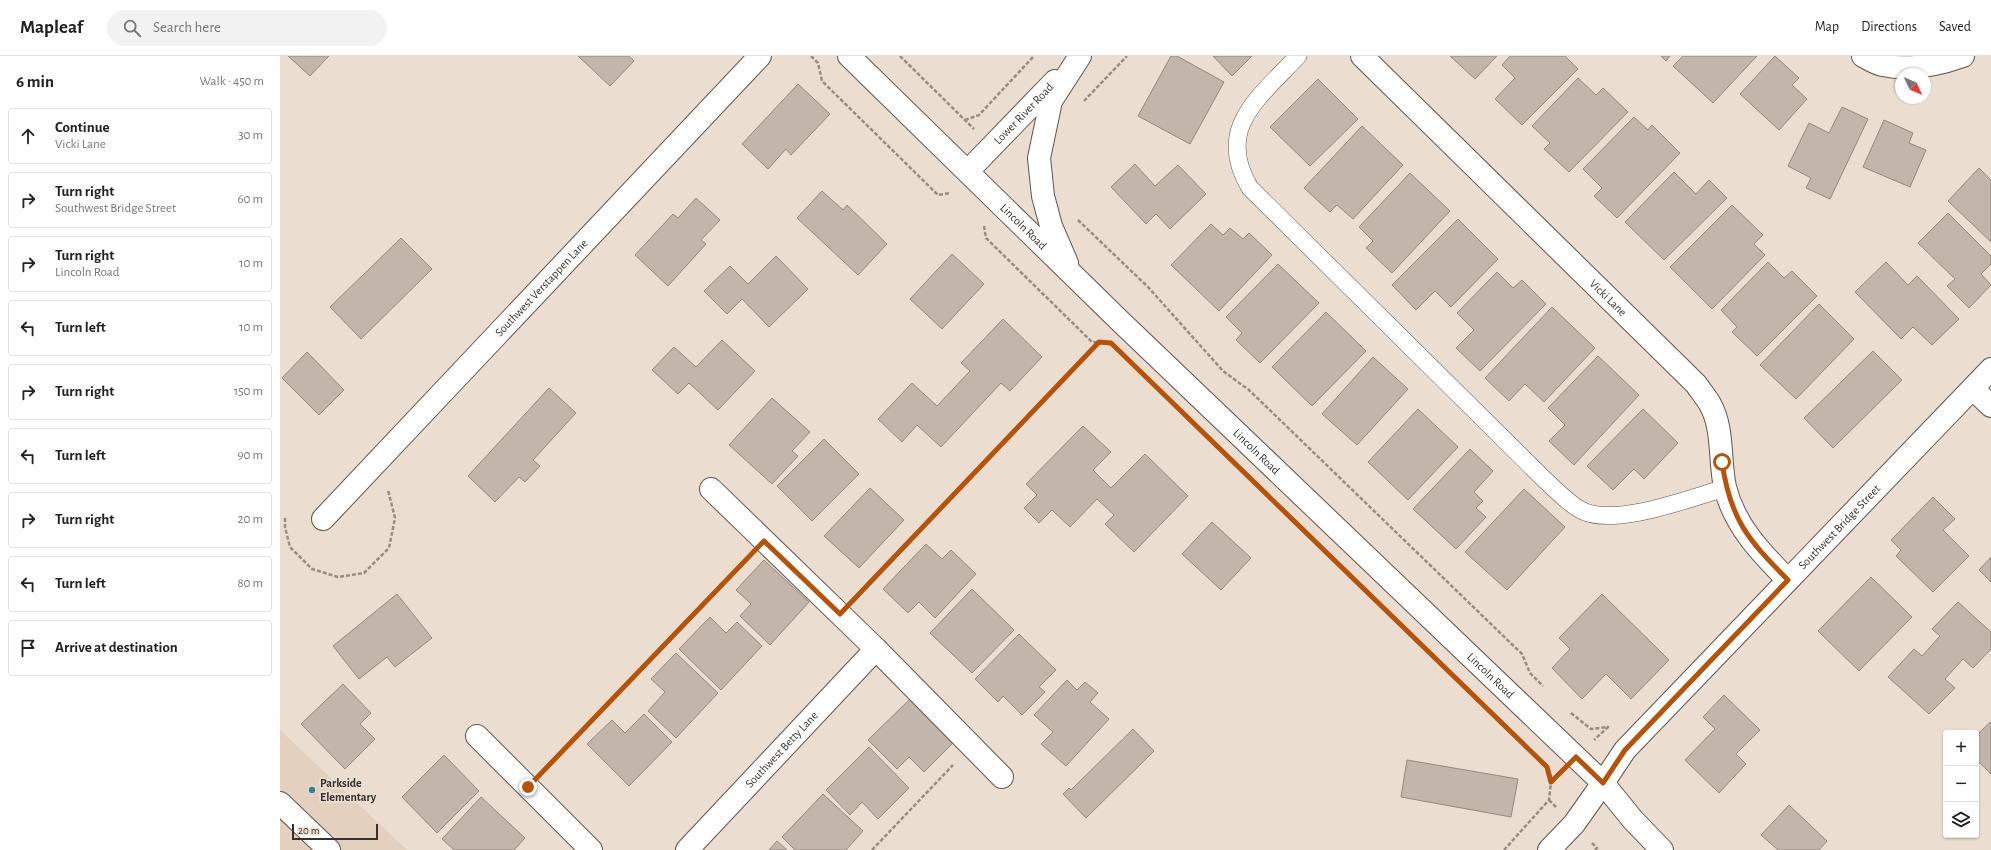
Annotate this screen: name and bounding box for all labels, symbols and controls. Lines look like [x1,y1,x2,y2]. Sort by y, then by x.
search box [107,10,387,46]
icon: search [121,17,143,39]
text: Mapleaf [20,18,83,37]
text: Search here [153,20,221,35]
text: Map [1815,20,1839,34]
text: Directions [1861,20,1917,34]
text: Saved [1939,20,1971,34]
north arrow [1895,68,1931,104]
text: 6 min [16,73,54,90]
text: Walk · 450 m [200,75,264,88]
street label: Lower River Road [992,81,1056,146]
text: Continue [55,120,110,135]
icon: ahead [17,125,39,147]
text: 30 m [238,129,263,142]
text: Vicki Lane [55,138,106,151]
text: Turn right [55,184,114,199]
icon: right [17,189,39,211]
text: 60 m [237,193,263,206]
street label: Lincoln Road [998,201,1049,252]
text: Southwest Bridge Street [55,202,176,215]
street label: Southwest Verstappen Lane [493,237,590,339]
text: Turn right [55,248,114,263]
icon: right [17,253,39,275]
text: 10 m [239,257,263,270]
text: Lincoln Road [55,266,120,279]
street label: Vicki Lane [1587,277,1629,318]
icon: left [17,317,39,339]
text: Turn left [55,320,106,335]
text: 10 m [239,321,263,334]
icon: right [17,381,39,403]
text: Turn right [55,384,114,399]
text: 150 m [234,385,263,398]
street label: Lincoln Road [1231,427,1282,477]
icon: left [17,445,39,467]
text: Turn left [55,448,106,463]
text: 90 m [237,449,263,462]
route start [1713,453,1731,471]
street label: Southwest Bridge Street [1796,482,1883,571]
icon: right [17,509,39,531]
text: Turn right [55,512,114,527]
text: 20 m [238,513,263,526]
icon: left [17,573,39,595]
text: Turn left [55,576,106,591]
text: 80 m [237,577,263,590]
icon: arrive [17,637,39,659]
text: Arrive at destination [55,640,178,655]
street label: Lincoln Road [1465,651,1516,701]
street label: Southwest Betty Lane [743,709,820,790]
map controls [1943,730,1979,838]
button: + [1943,730,1979,766]
button: − [1943,766,1979,802]
place label: Parkside Elementary [320,777,377,804]
route end [519,778,537,796]
marker: Parkside Elementary [307,785,317,795]
button: layers [1943,802,1979,838]
scale bar [292,822,378,841]
text: 20 m [298,825,319,836]

